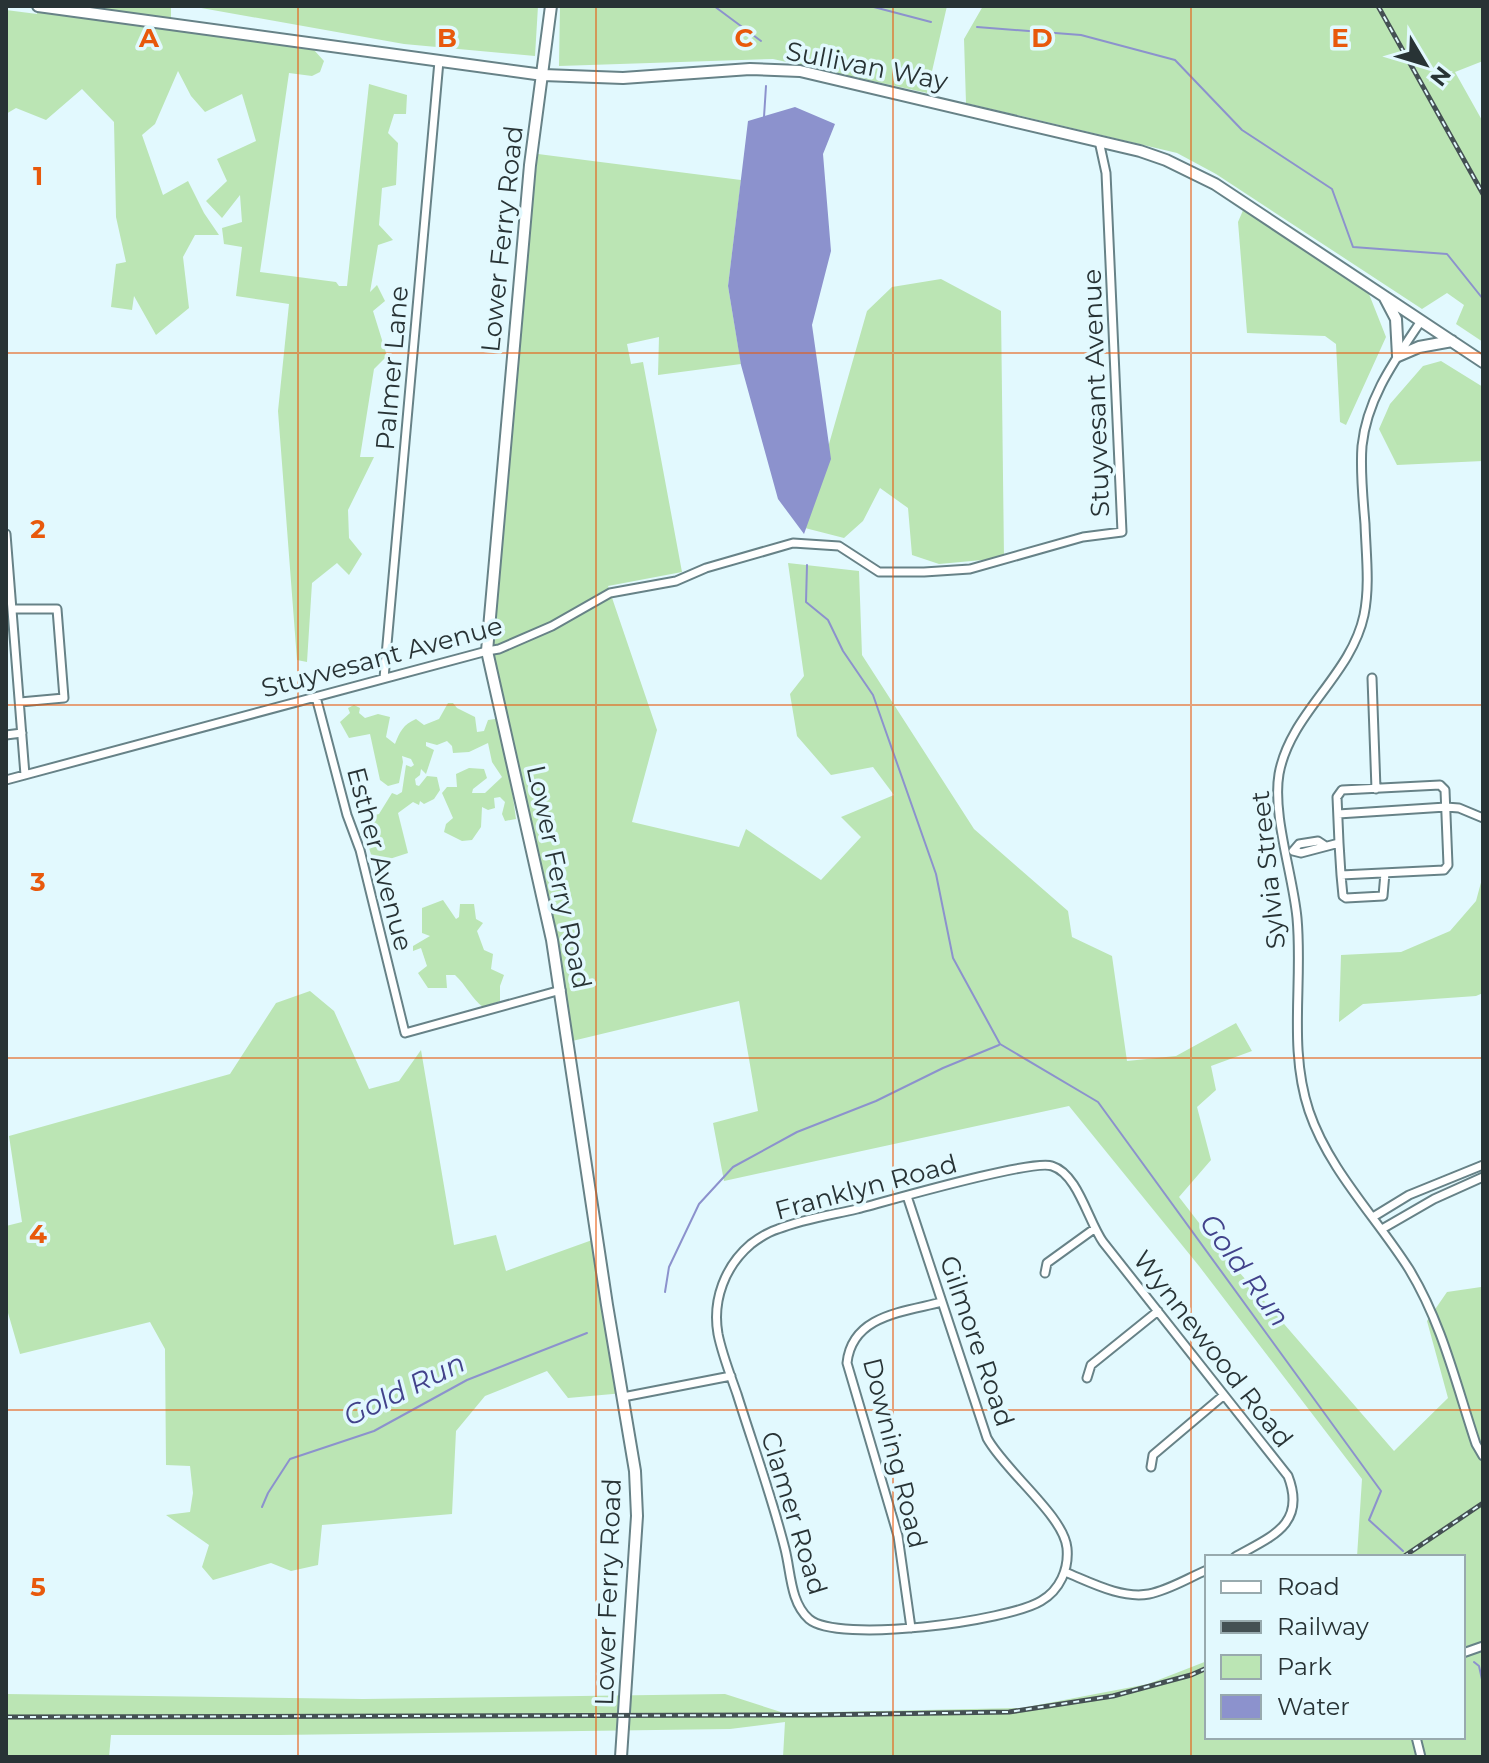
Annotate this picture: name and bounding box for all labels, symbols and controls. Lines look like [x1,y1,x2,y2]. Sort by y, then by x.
text: A [138,22,160,54]
text: B [437,22,457,54]
text: C [735,22,754,54]
text: D [1031,22,1053,54]
text: E [1331,22,1349,54]
north arrow [1385,24,1465,104]
street label: Sullivan Way [783,35,952,98]
text: N [1424,61,1456,91]
street label: Lower Ferry Road [474,124,530,354]
text: 1 [33,160,43,192]
street label: Stuyvesant Avenue [1076,268,1116,518]
street label: Palmer Lane [369,284,415,452]
text: 2 [30,513,46,545]
street label: Stuyvesant Avenue [258,609,506,705]
street label: Lower Ferry Road [520,762,598,992]
street label: Esther Avenue [340,764,420,954]
street label: Sylvia Street [1244,789,1292,951]
text: 3 [29,866,46,898]
street label: Franklyn Road [771,1147,961,1227]
water label: Gold Run [1193,1207,1297,1333]
text: 4 [29,1218,47,1250]
street label: Wynnewood Road [1126,1244,1300,1454]
street label: Gilmore Road [933,1251,1021,1431]
water label: Gold Run [338,1345,470,1433]
street label: Downing Road [856,1355,934,1551]
street label: Clamer Road [754,1427,834,1599]
street label: Lower Ferry Road [588,1478,628,1706]
legend [1205,1555,1465,1739]
text: 5 [30,1571,46,1603]
text: Road [1277,1572,1340,1601]
text: Railway [1277,1612,1369,1641]
text: Park [1277,1652,1332,1681]
text: Water [1277,1692,1350,1721]

